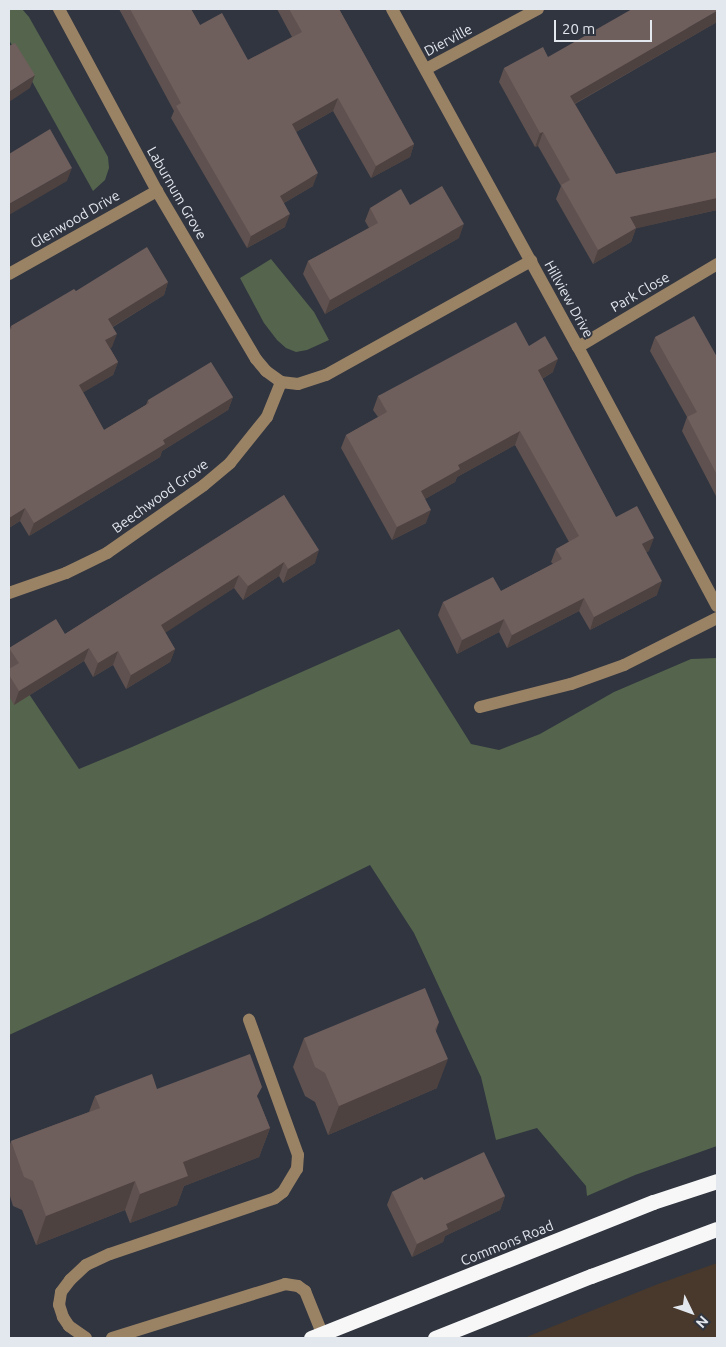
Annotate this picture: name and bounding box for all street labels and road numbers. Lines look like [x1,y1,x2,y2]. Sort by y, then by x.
street label: Dierville [421,20,475,60]
street label: Laburnum Grove [144,144,210,242]
street label: Glenwood Drive [27,187,123,251]
street label: Hillview Drive [541,257,597,341]
street label: Park Close [608,268,672,316]
street label: Beechwood Grove [109,455,211,537]
street label: Commons Road [458,1217,556,1269]

